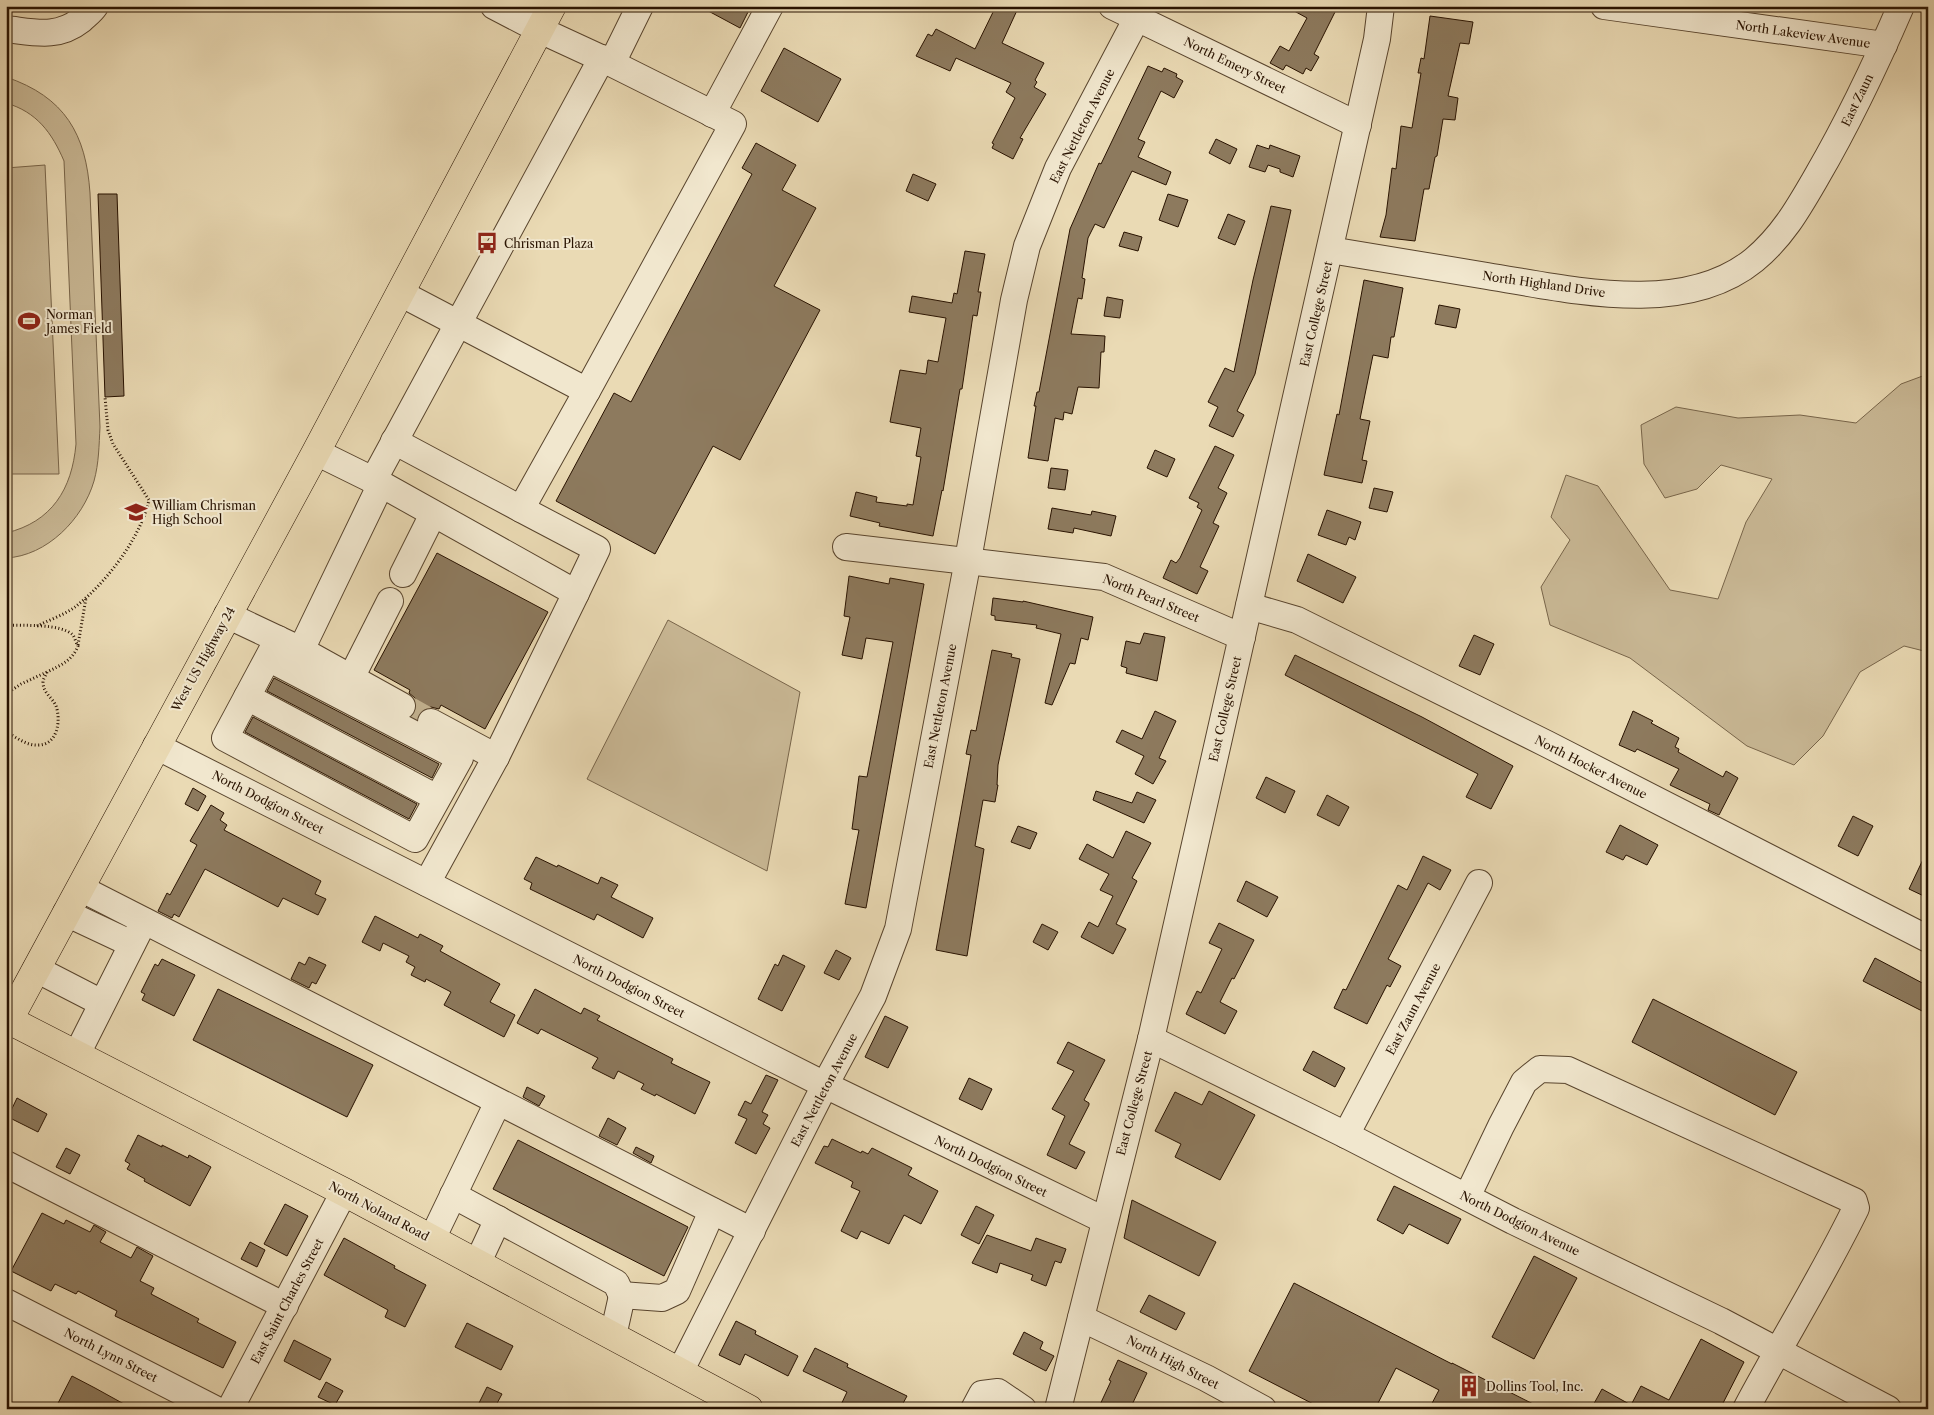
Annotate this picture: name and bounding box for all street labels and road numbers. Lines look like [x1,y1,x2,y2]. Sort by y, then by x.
street label: North Lakeview Avenue [1735,17,1872,51]
street label: North Emery Street [1182,34,1289,97]
street label: East Nettleton Avenue [1047,66,1118,186]
street label: East Zaun [1838,71,1876,129]
street label: East College Street [1297,259,1336,368]
street label: North Highland Drive [1482,268,1607,300]
street label: North Pearl Street [1100,571,1202,625]
street label: West US Highway 24 [167,604,238,715]
street label: East Nettleton Avenue [921,642,960,770]
street label: East College Street [1206,654,1245,763]
street label: North Hocker Avenue [1532,732,1650,802]
street label: North Dodgion Street [210,767,327,837]
street label: North Dodgion Street [571,951,688,1021]
street label: East Zaun Avenue [1382,960,1444,1058]
street label: East Nettleton Avenue [788,1030,861,1149]
street label: East College Street [1113,1048,1155,1157]
street label: North Dodgion Street [932,1132,1050,1200]
street label: North Noland Road [326,1178,432,1244]
street label: North Dodgion Avenue [1458,1187,1583,1259]
street label: East Saint Charles Street [247,1235,327,1366]
street label: North Lynn Street [62,1325,161,1385]
street label: North High Street [1124,1332,1222,1392]

